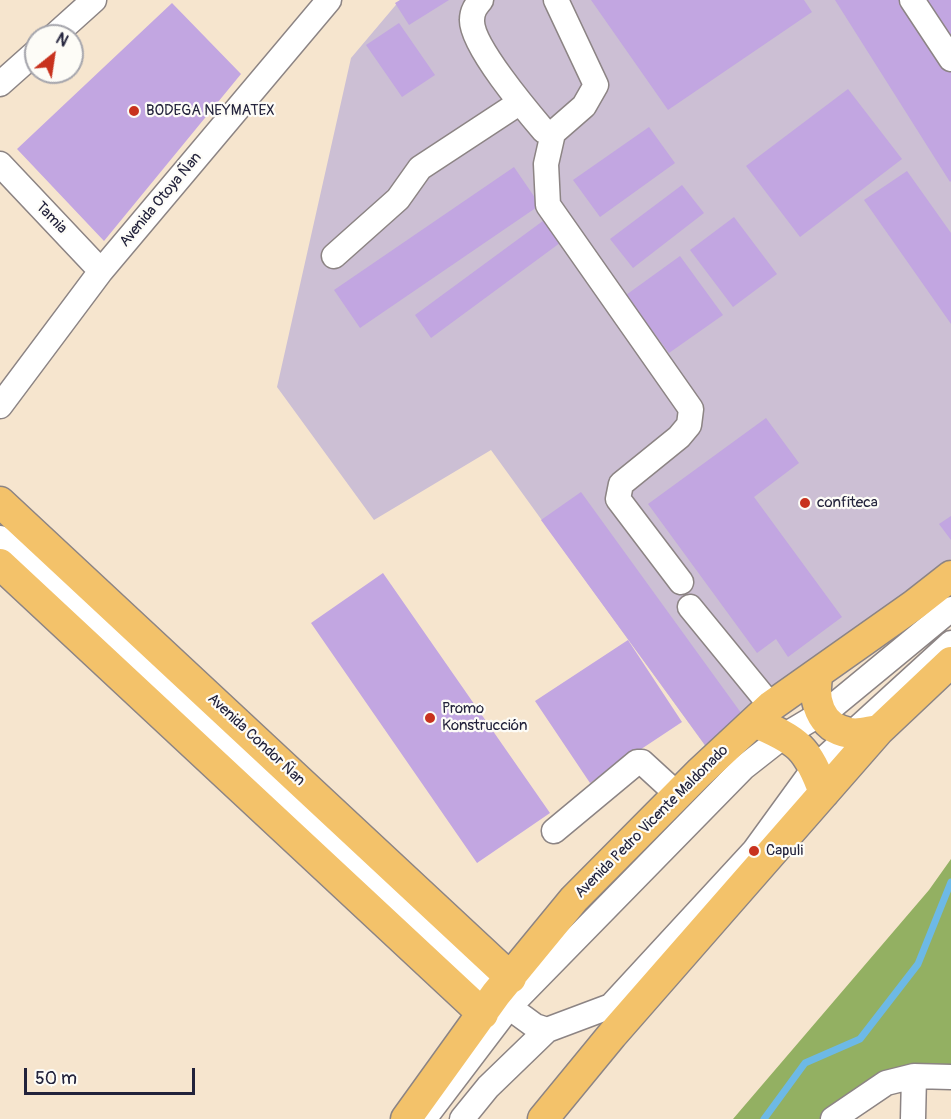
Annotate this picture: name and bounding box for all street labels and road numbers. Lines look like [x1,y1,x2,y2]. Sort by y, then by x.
street label: Avenida Otoya Ñan [116,149,206,251]
street label: Tamia [32,198,70,238]
street label: Avenida Condor Ñan [203,690,309,790]
street label: Avenida Pedro Vicente Maldonado [572,742,732,902]

